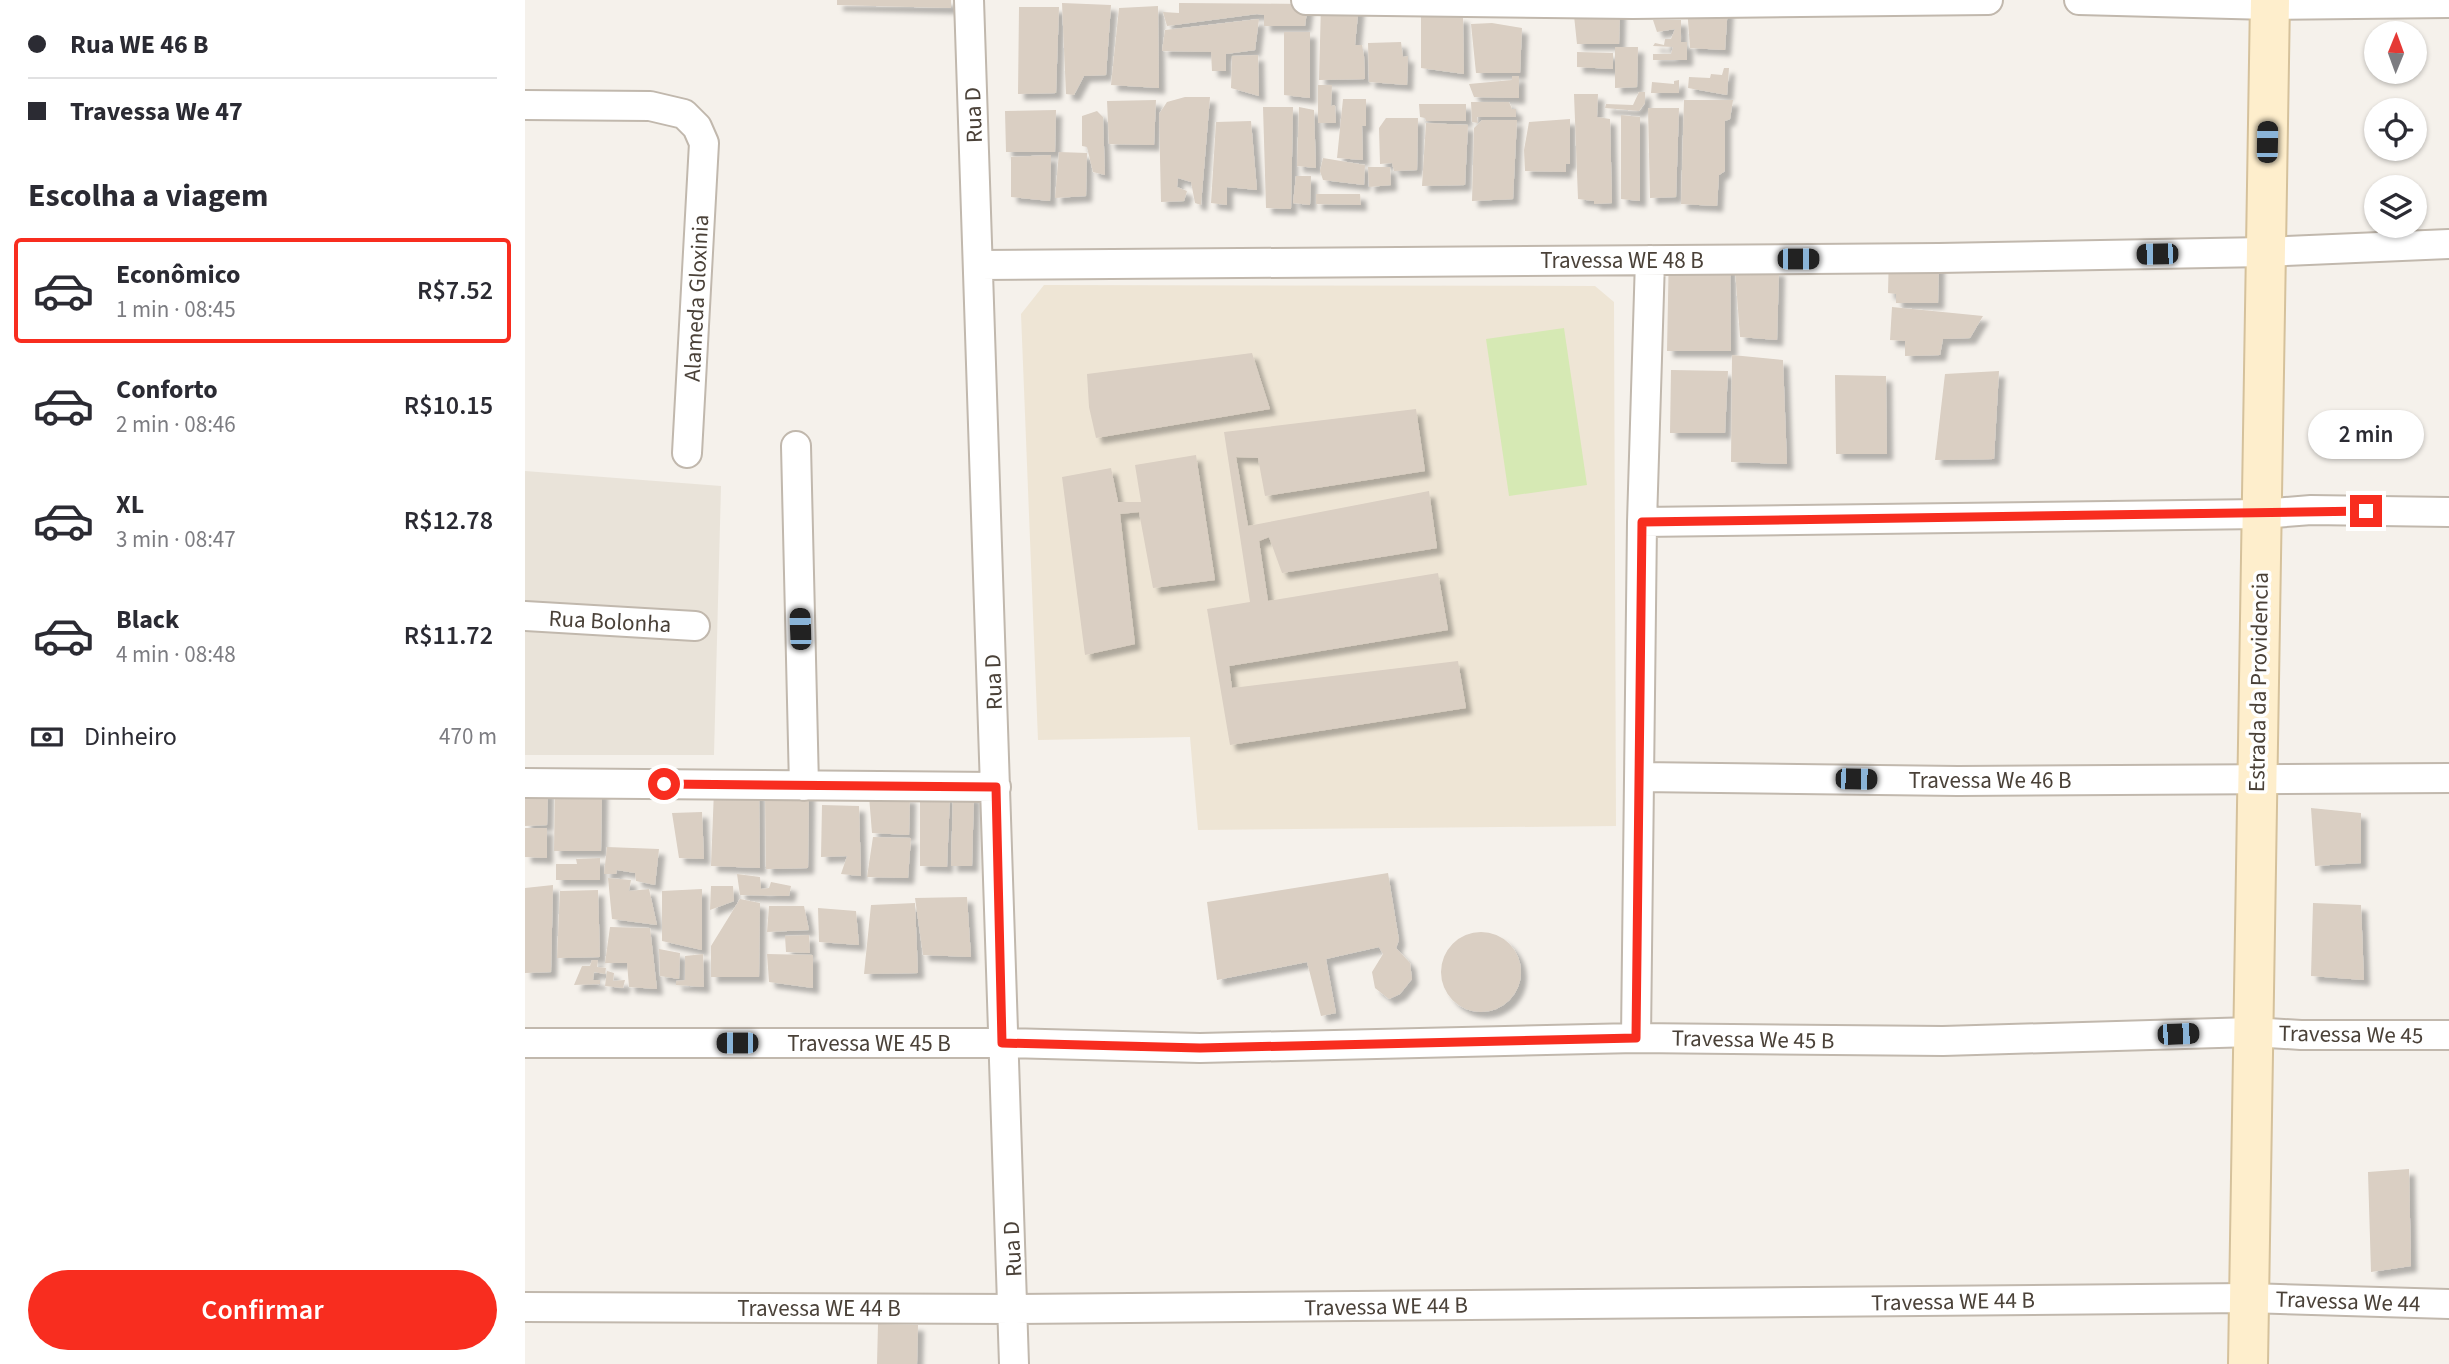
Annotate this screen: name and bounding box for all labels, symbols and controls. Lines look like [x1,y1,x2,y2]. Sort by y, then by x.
north arrow [2364,21,2427,84]
map controls [2364,21,2427,238]
text: Rua WE 46 B [70,26,209,63]
street label: Rua D [956,86,991,144]
text: Travessa We 47 [70,93,243,130]
button: locate [2364,98,2427,161]
car [2257,121,2278,163]
text: Escolha a viagem [28,173,268,219]
button: layers [2364,175,2427,238]
street label: Alameda Gloxinia [676,214,717,382]
car [2136,243,2179,265]
street label: Travessa WE 48 B [1540,244,1704,277]
car [1778,249,1820,270]
text: Econômico [116,256,241,293]
icon: car [32,259,95,322]
text: R$7.52 [417,272,493,309]
text: 1 min · 08:45 [116,293,236,326]
text: Conforto [116,371,218,408]
icon: car [32,374,95,437]
text: R$10.15 [404,387,493,424]
text: 2 min · 08:46 [116,408,236,441]
callout: 2 min [2308,410,2424,458]
text: 2 min [2339,418,2393,451]
text: XL [116,486,144,523]
icon: car [32,489,95,552]
route end [2350,495,2382,527]
text: R$12.78 [404,502,493,539]
text: 3 min · 08:47 [116,523,236,556]
street label: Estrada da Providencia [2240,572,2277,792]
text: Black [116,601,179,638]
street label: Rua Bolonha [548,602,672,641]
icon: car [32,604,95,667]
car [789,608,812,650]
text: R$11.72 [404,617,493,654]
text: 4 min · 08:48 [116,638,236,671]
street label: Rua D [976,653,1011,711]
icon: cash [28,718,66,756]
text: Dinheiro [84,718,177,755]
text: 470 m [439,720,497,753]
street label: Travessa We 46 B [1909,764,2071,797]
route start [648,768,680,800]
car [1835,768,1878,790]
street label: Travessa We 45 [2278,1017,2424,1052]
street label: Travessa We 45 B [1671,1022,1835,1057]
car [2157,1023,2200,1045]
street label: Travessa WE 45 B [787,1027,951,1060]
car [717,1033,759,1054]
street label: Rua D [995,1220,1030,1278]
button: Confirmar [28,1270,497,1350]
street label: Travessa We 44 [2275,1282,2421,1321]
street label: Travessa WE 44 B [1871,1284,2035,1319]
street label: Travessa WE 44 B [1304,1289,1468,1324]
street label: Travessa WE 44 B [737,1292,901,1325]

